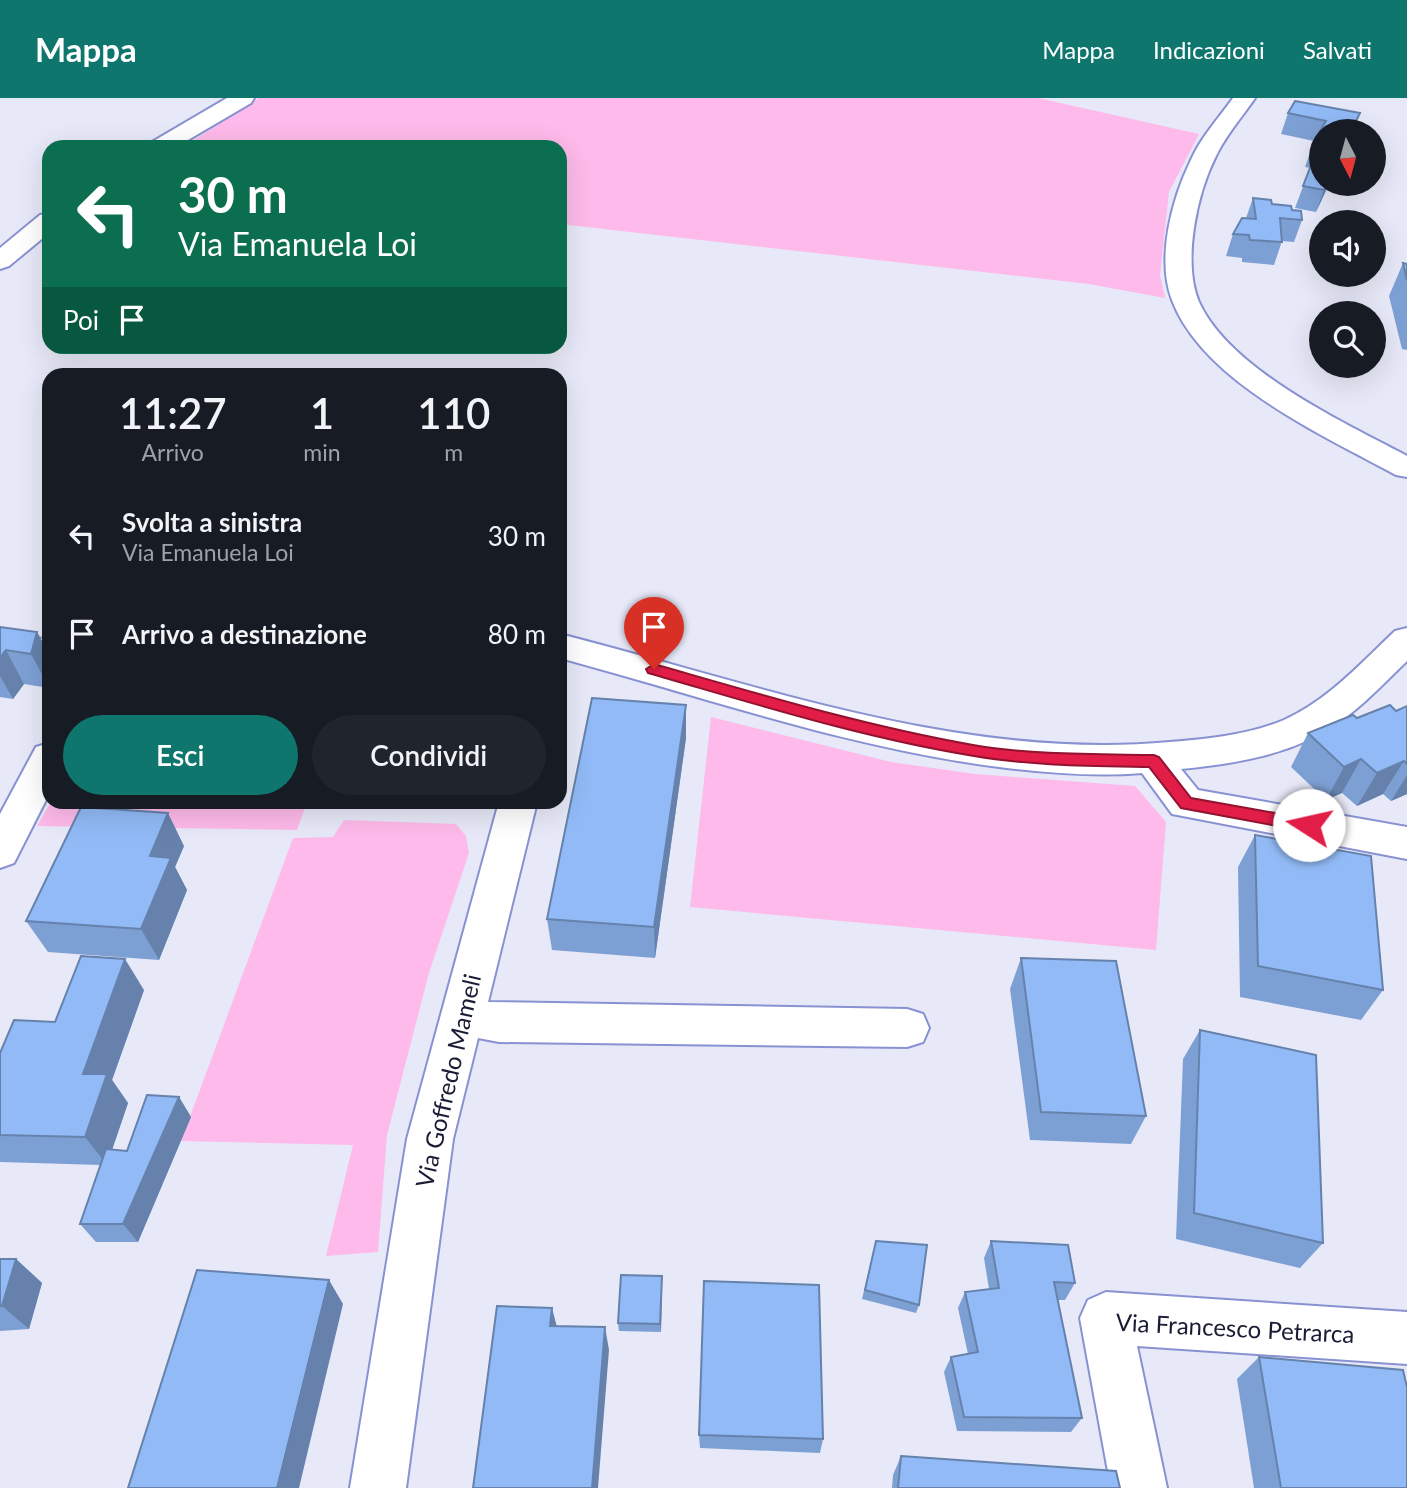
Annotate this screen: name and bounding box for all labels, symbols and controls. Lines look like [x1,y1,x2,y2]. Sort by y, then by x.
text: Mappa [35,29,137,69]
text: Mappa [1042,35,1115,64]
text: Indicazioni [1153,35,1265,64]
text: Salvati [1303,35,1372,64]
north arrow [1309,119,1386,196]
map controls [1309,119,1386,378]
text: 30 m [178,165,288,223]
icon: left [63,168,154,259]
button: sound [1309,210,1386,287]
text: Via Emanuela Loi [178,224,417,263]
icon: arrive [113,301,151,339]
button: search [1309,301,1386,378]
text: Poi [63,304,99,336]
text: 11:27 [119,388,227,438]
text: 1 [310,388,334,438]
text: 110 [417,388,490,438]
text: Arrivo [141,438,204,466]
text: min [303,438,341,466]
text: m [444,438,463,466]
text: Svolta a sinistra [122,506,302,538]
icon: left [63,517,101,555]
text: 30 m [488,520,546,552]
text: Via Emanuela Loi [122,538,294,566]
pin [624,597,684,669]
icon: arrive [635,608,673,646]
icon: arrive [63,615,101,653]
text: Arrivo a destinazione [122,618,367,650]
text: 80 m [488,618,546,650]
button: Esci [63,715,298,795]
button: Condividi [312,715,546,795]
position arrow [1272,788,1346,862]
street label: Via Goffredo Mameli [409,971,486,1190]
street label: Via Francesco Petrarca [1115,1307,1355,1348]

